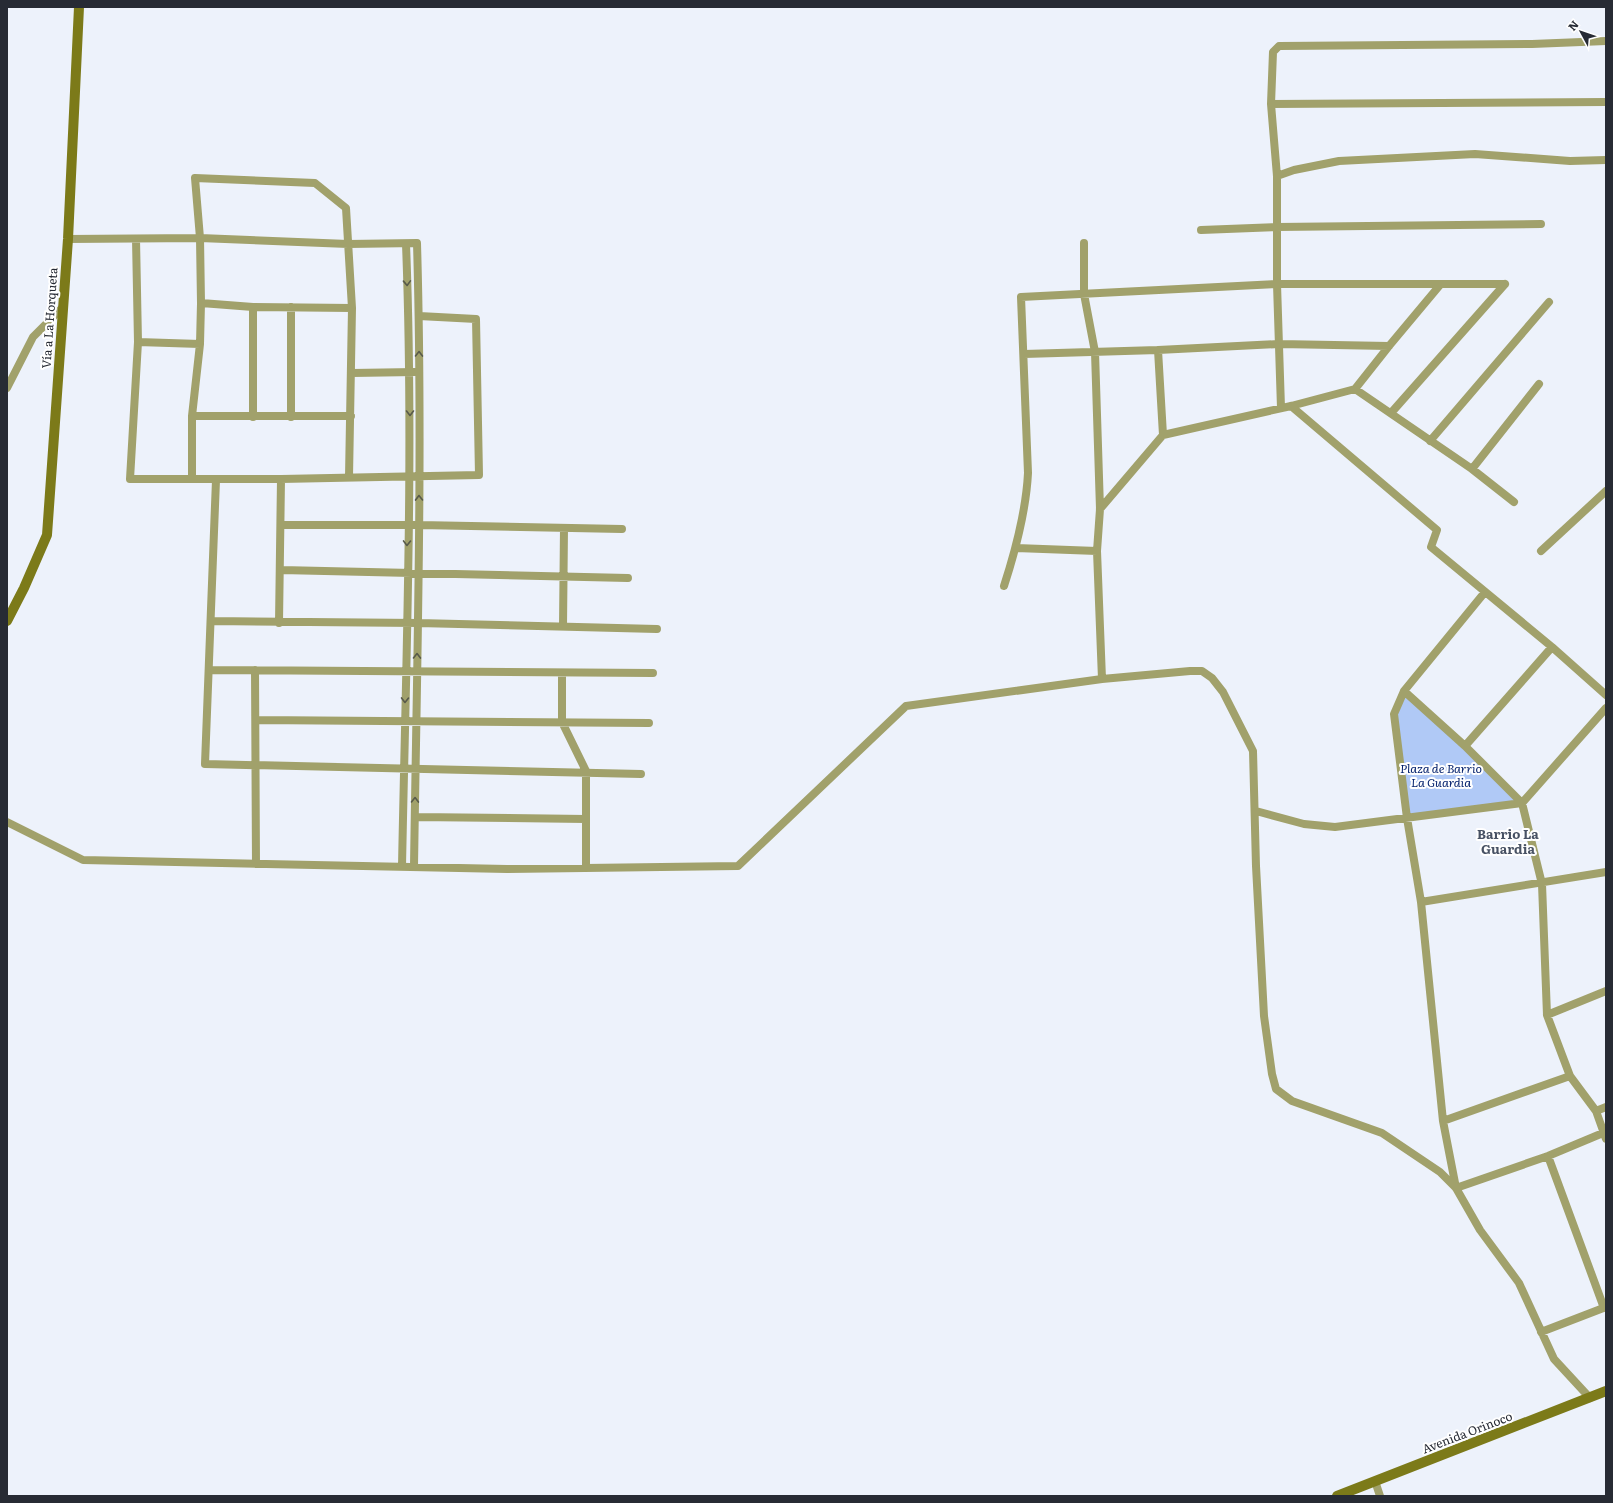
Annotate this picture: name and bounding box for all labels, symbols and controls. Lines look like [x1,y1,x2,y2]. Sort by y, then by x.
north arrow [1561,12,1601,52]
text: N [1563,16,1582,34]
street label: Vía a La Horqueta [36,266,62,369]
one-way arrow [403,280,411,286]
one-way arrow [415,351,423,357]
one-way arrow [406,410,414,416]
one-way arrow [415,495,423,501]
one-way arrow [403,540,411,546]
one-way arrow [413,653,422,659]
one-way arrow [401,697,409,703]
park label: Plaza de Barrio La Guardia [1400,759,1482,791]
one-way arrow [411,797,419,803]
district label: Barrio La Guardia [1477,824,1539,858]
street label: Avenida Orinoco [1419,1406,1515,1458]

